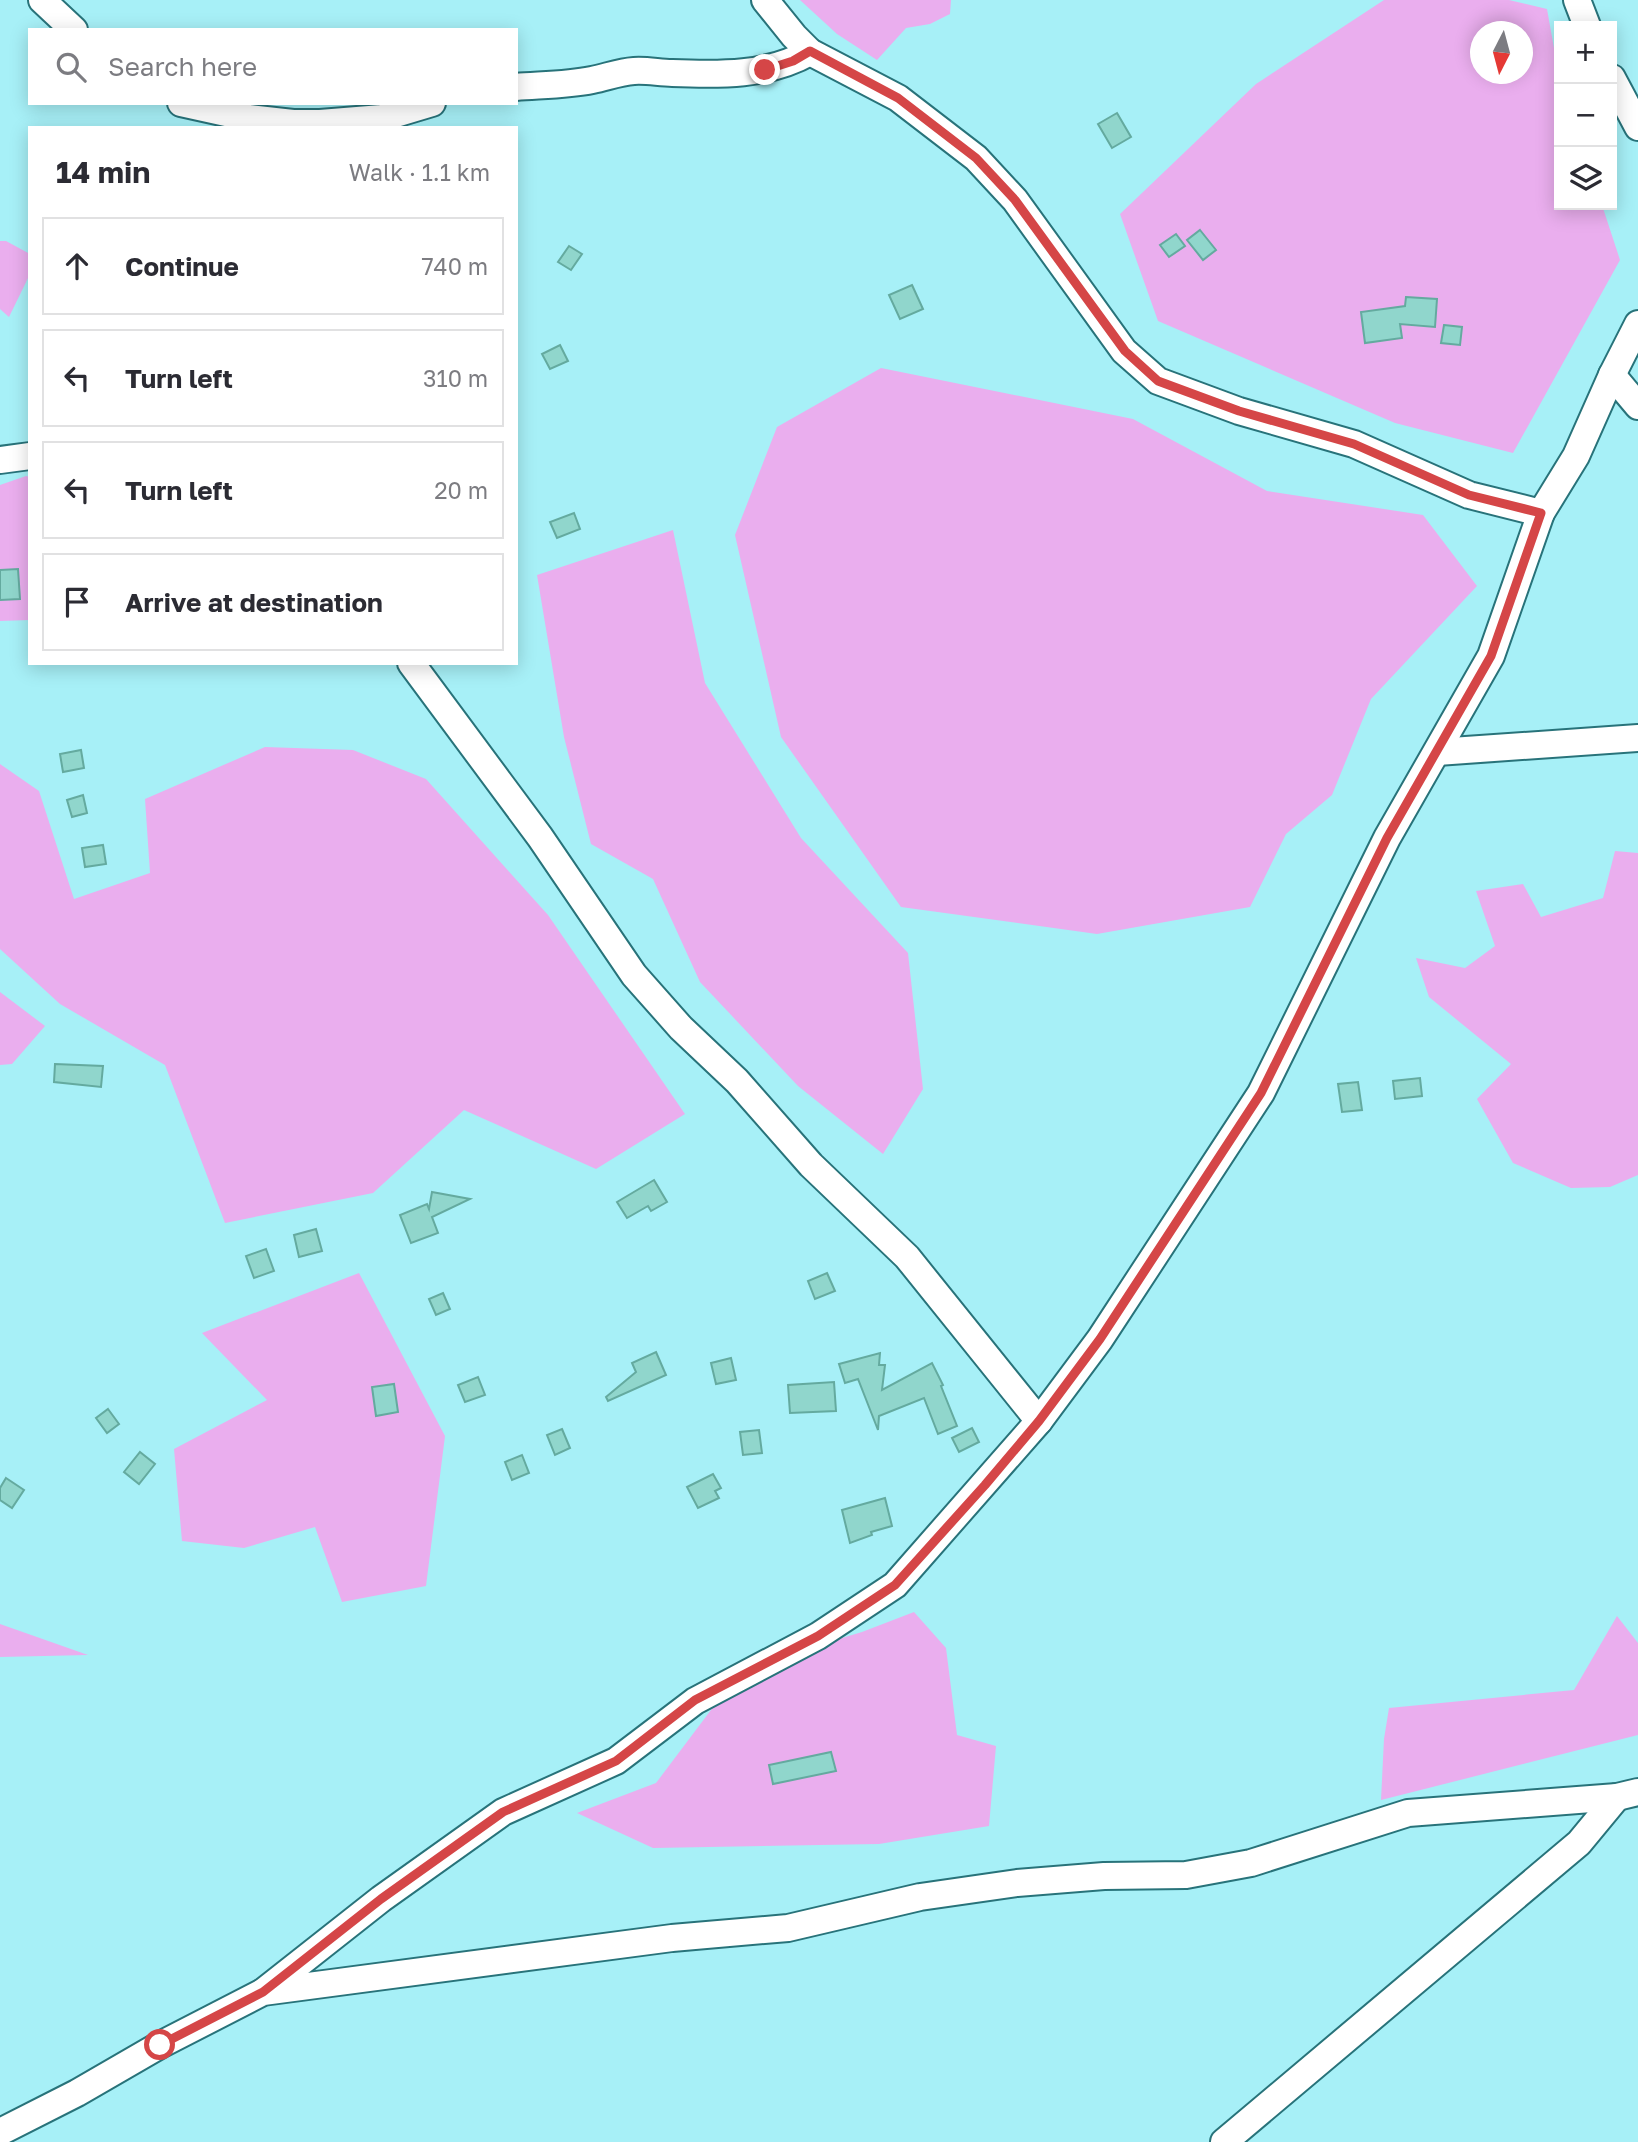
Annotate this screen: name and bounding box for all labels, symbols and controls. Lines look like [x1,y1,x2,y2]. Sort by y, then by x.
north arrow [1470,21,1533,84]
map controls [1554,21,1617,210]
button: + [1554,21,1617,84]
search box [28,28,518,105]
icon: search [52,48,90,86]
text: Search here [108,51,257,82]
route end [749,54,780,85]
button: − [1554,84,1617,147]
button: layers [1554,147,1617,210]
text: 14 min [56,154,150,190]
text: Walk · 1.1 km [349,158,490,186]
icon: ahead [58,247,96,285]
text: Continue [125,251,239,282]
text: 740 m [421,252,488,280]
icon: left [58,359,96,397]
text: Turn left [125,363,233,394]
text: 310 m [423,364,488,392]
icon: left [58,471,96,509]
text: Turn left [125,475,233,506]
text: 20 m [434,476,488,504]
icon: arrive [58,583,96,621]
text: Arrive at destination [125,587,383,618]
route start [144,2029,175,2060]

